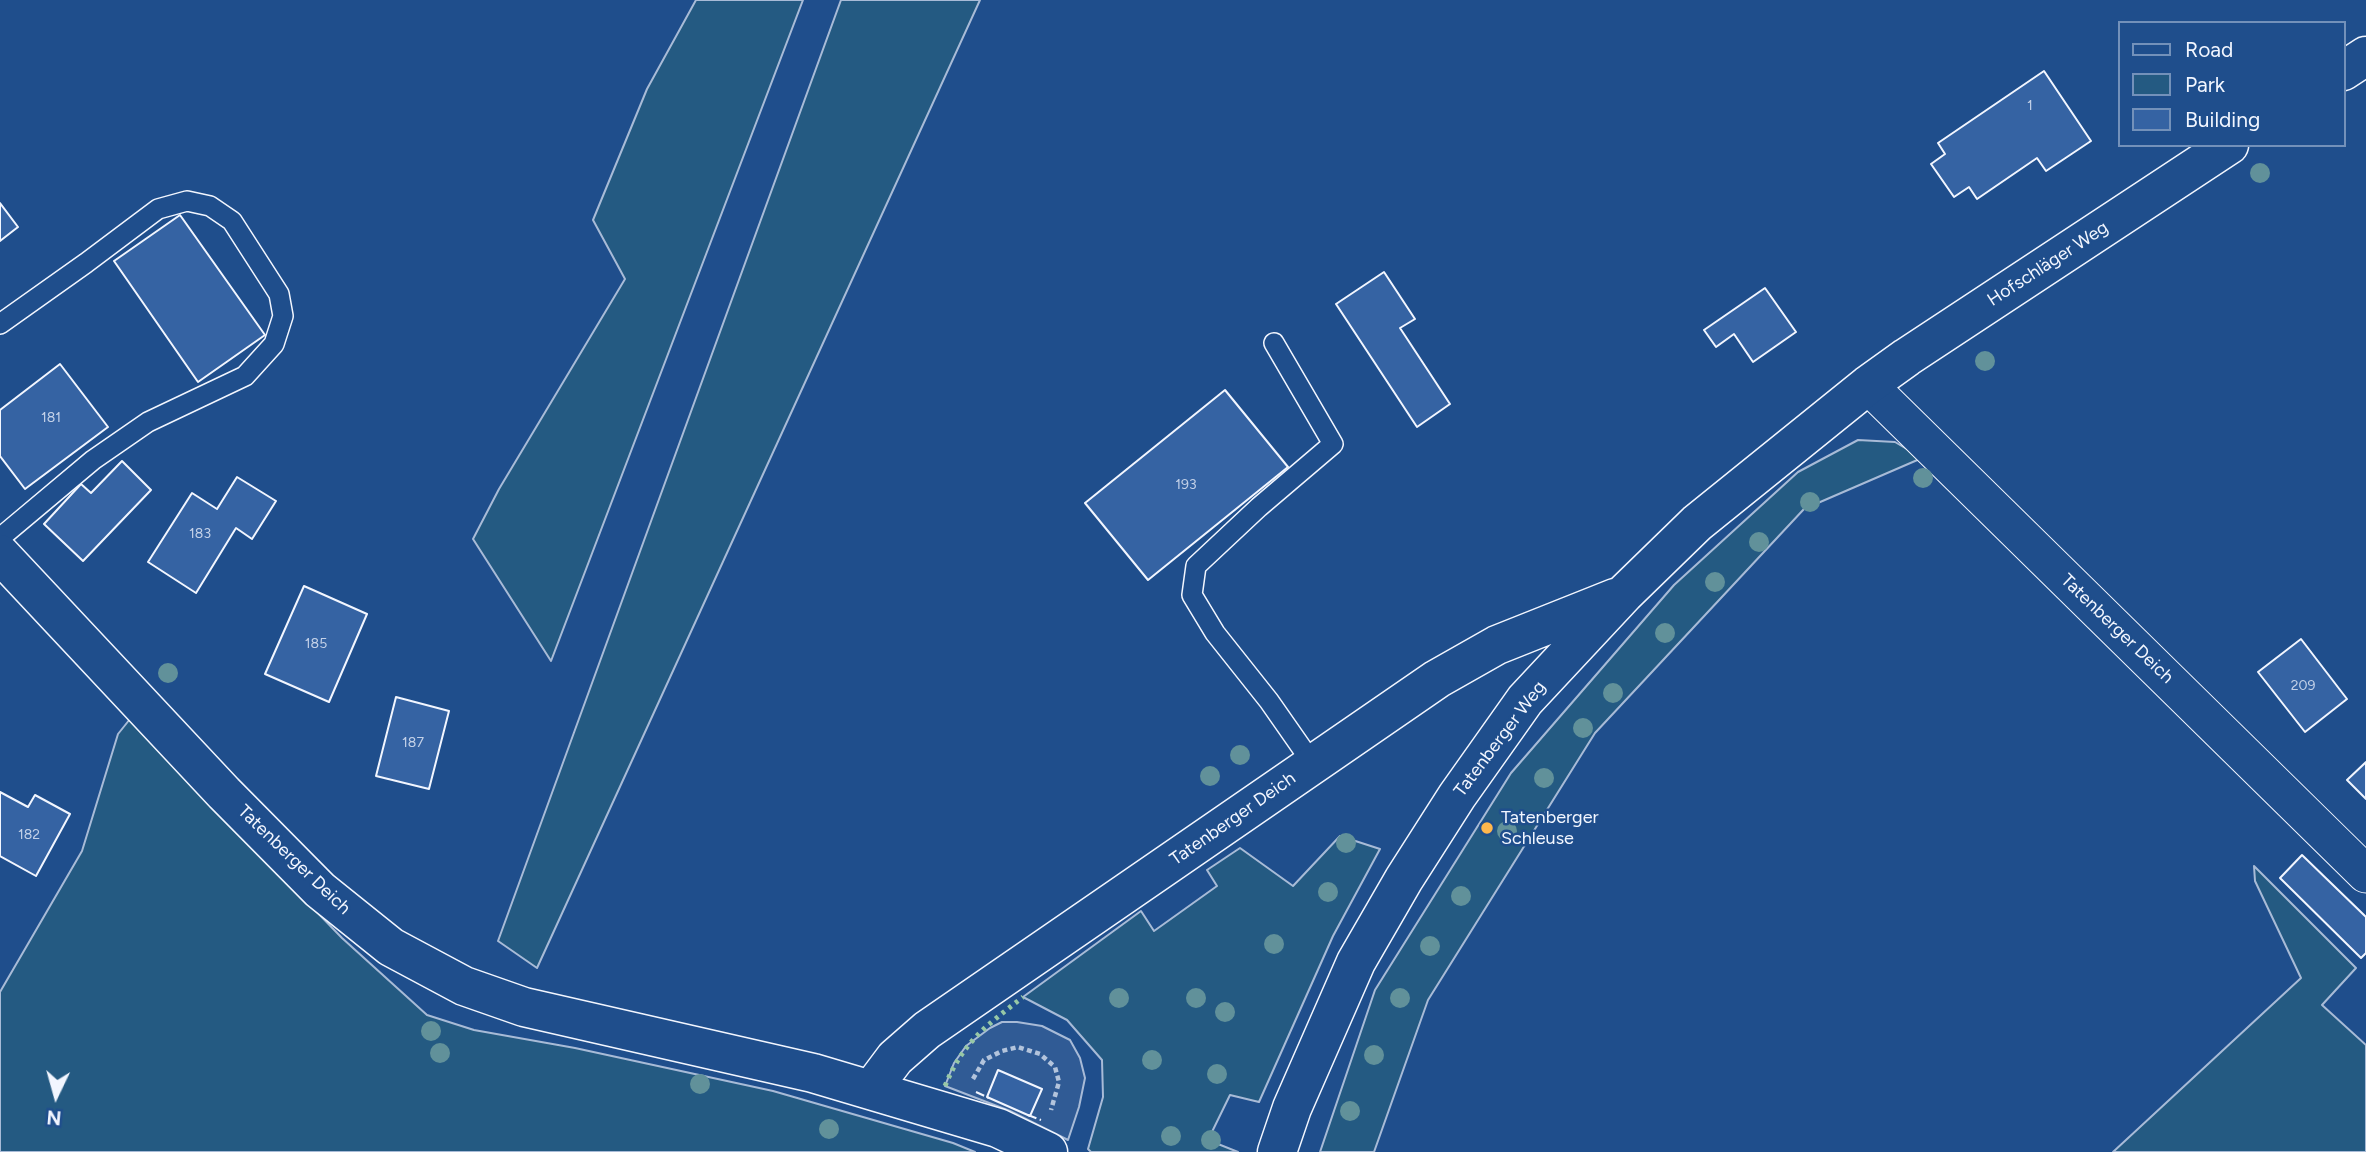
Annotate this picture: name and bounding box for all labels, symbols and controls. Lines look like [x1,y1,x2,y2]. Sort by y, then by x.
legend [2118,21,2345,147]
text: Road [2185,37,2233,62]
text: Park [2185,72,2225,97]
house number: 1 [2027,98,2033,114]
text: Building [2185,107,2260,132]
street label: Hofschläger Weg [1984,217,2112,311]
house number: 181 [41,410,61,426]
house number: 193 [1175,477,1197,493]
house number: 183 [189,526,211,542]
street label: Tatenberger Deich [2056,570,2178,688]
house number: 185 [305,636,327,652]
street label: Tatenberger Weg [1450,677,1550,801]
house number: 209 [2291,678,2315,694]
house number: 187 [402,735,424,751]
street label: Tatenberger Deich [1166,768,1300,870]
street label: Tatenberger Deich [233,801,355,919]
place label: Tatenberger Schleuse [1501,807,1599,850]
marker: Tatenberger Schleuse [1479,820,1495,836]
house number: 182 [18,827,40,843]
north arrow [21,1061,91,1131]
text: N [46,1105,62,1130]

